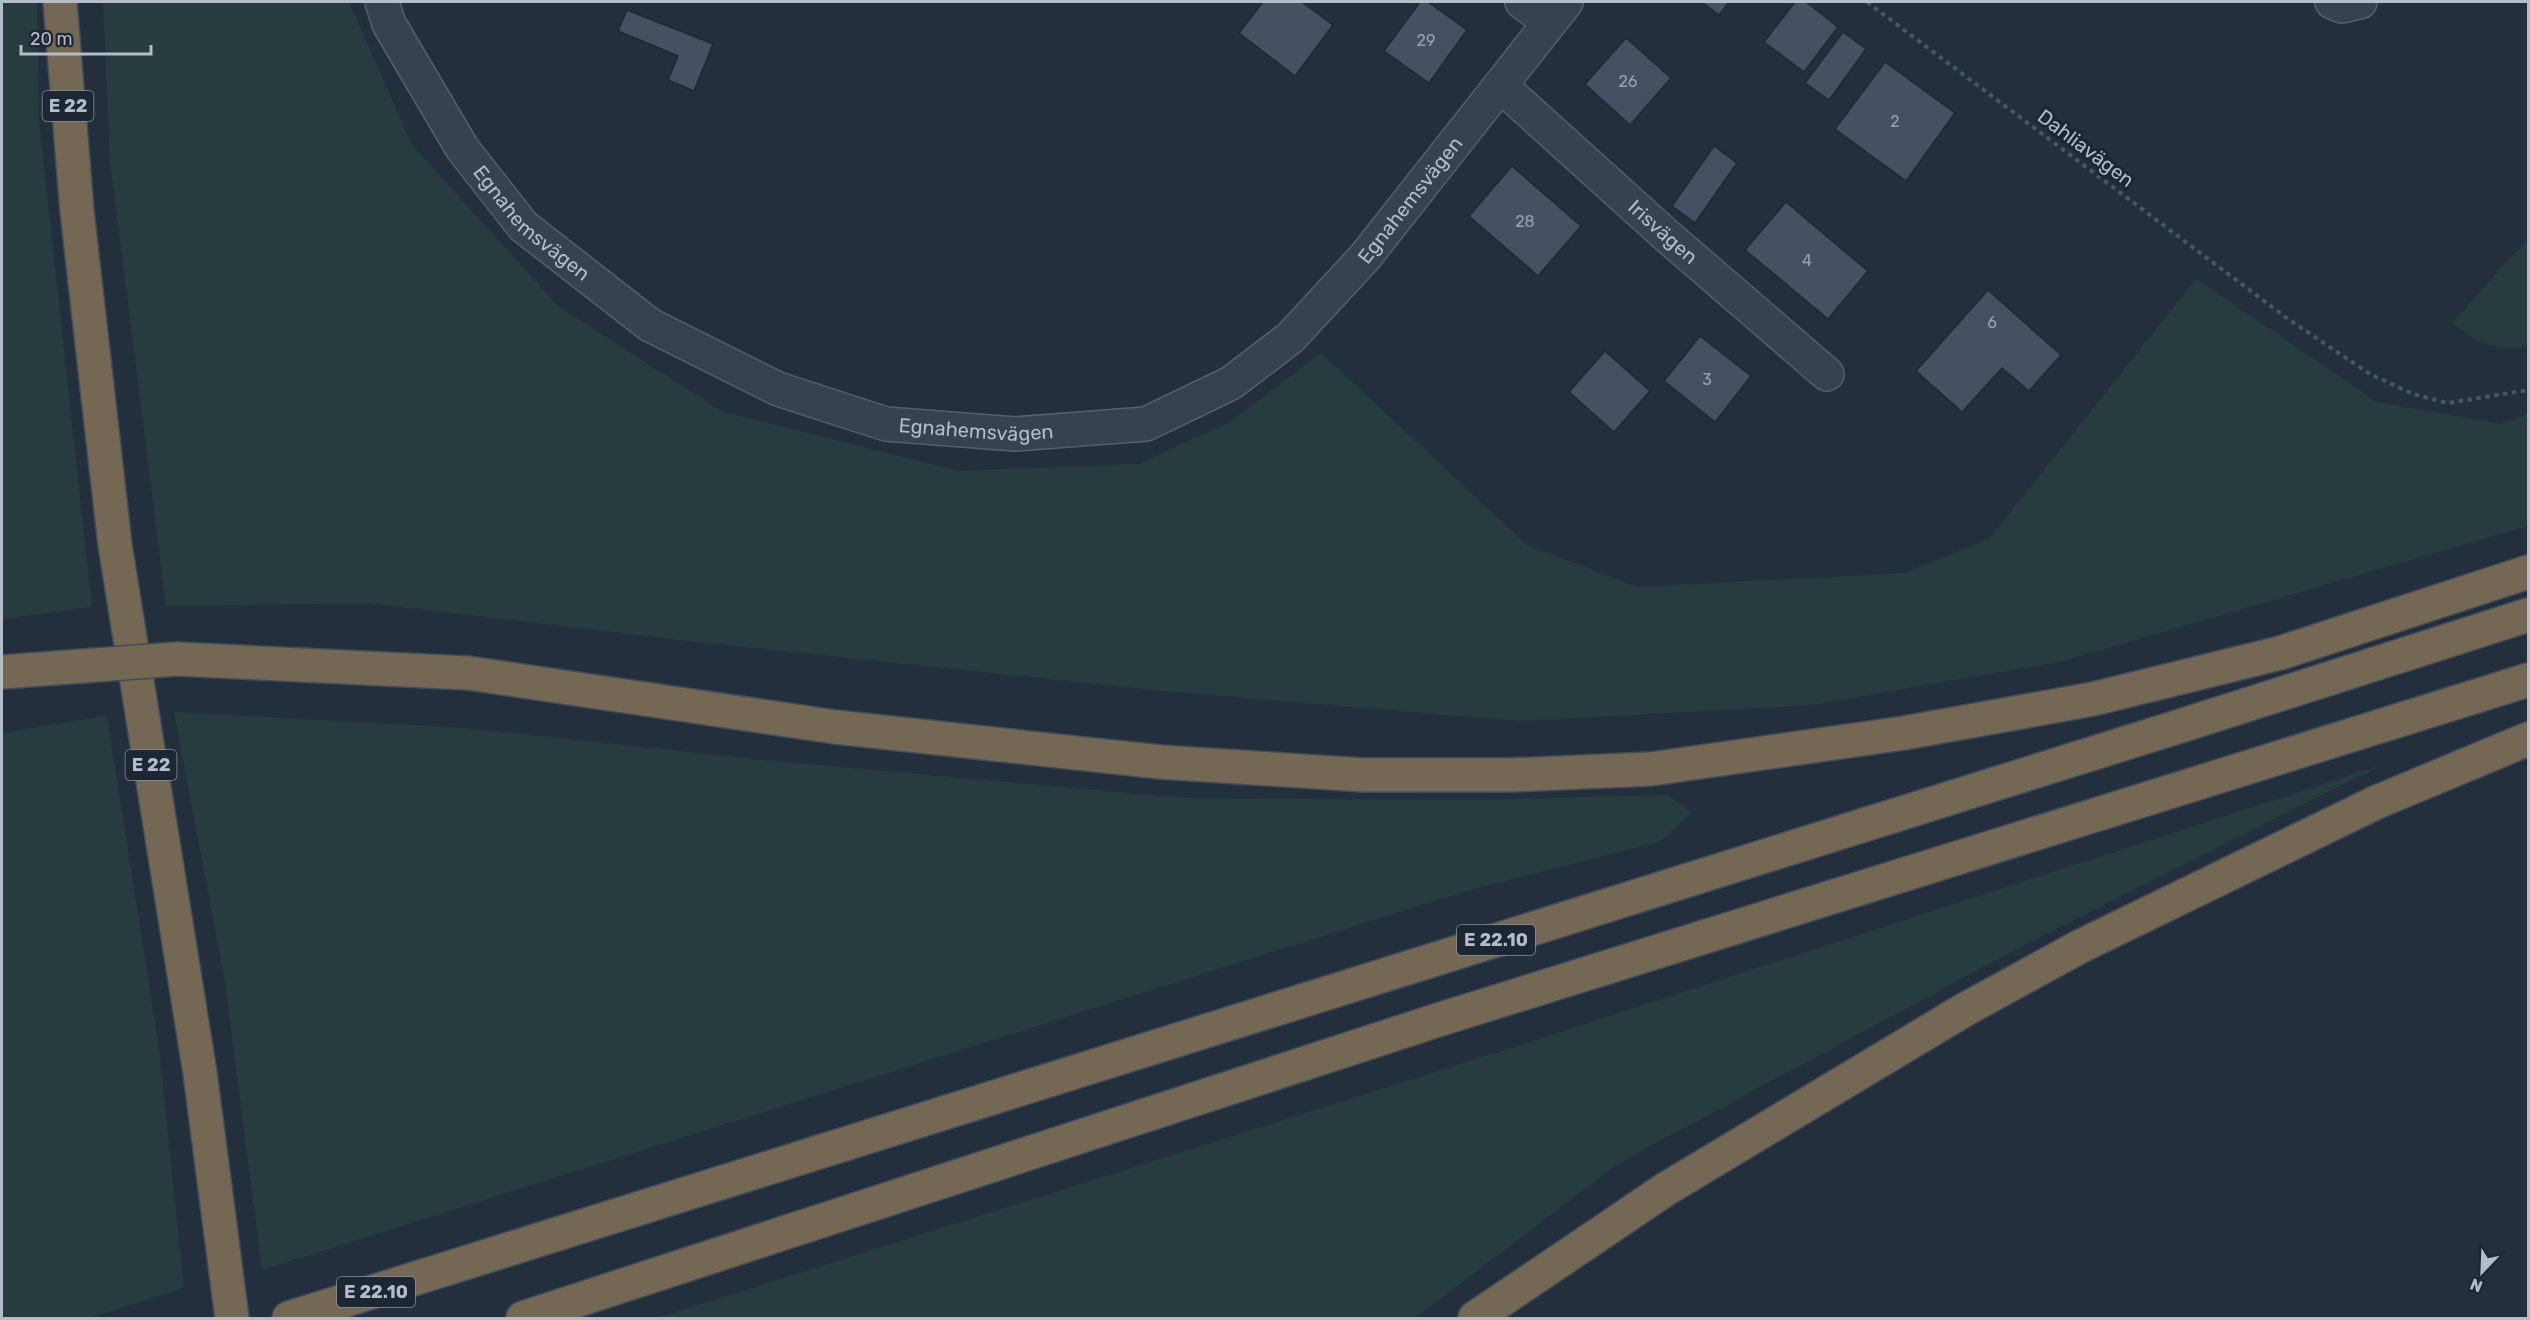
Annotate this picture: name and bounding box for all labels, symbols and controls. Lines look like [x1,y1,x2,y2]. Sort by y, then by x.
scale bar [21,18,152,56]
text: 20 m [30,28,72,50]
house number: 29 [1417,31,1435,50]
house number: 26 [1618,72,1638,91]
road number: E 22 [42,91,94,121]
street label: Dahliavägen [2033,104,2139,192]
house number: 2 [1890,112,1900,131]
street label: Egnahemsvägen [1352,132,1467,268]
street label: Egnahemsvägen [468,161,595,286]
street label: Irisvägen [1623,195,1703,269]
house number: 28 [1515,212,1535,231]
house number: 4 [1802,251,1812,270]
house number: 6 [1987,313,1997,332]
house number: 3 [1702,370,1712,389]
street label: Egnahemsvägen [898,413,1054,446]
road number: E 22 [126,750,176,780]
road number: E 22.10 [1457,925,1535,955]
north arrow [2452,1242,2512,1302]
text: N [2467,1274,2485,1296]
road number: E 22.10 [337,1277,415,1307]

